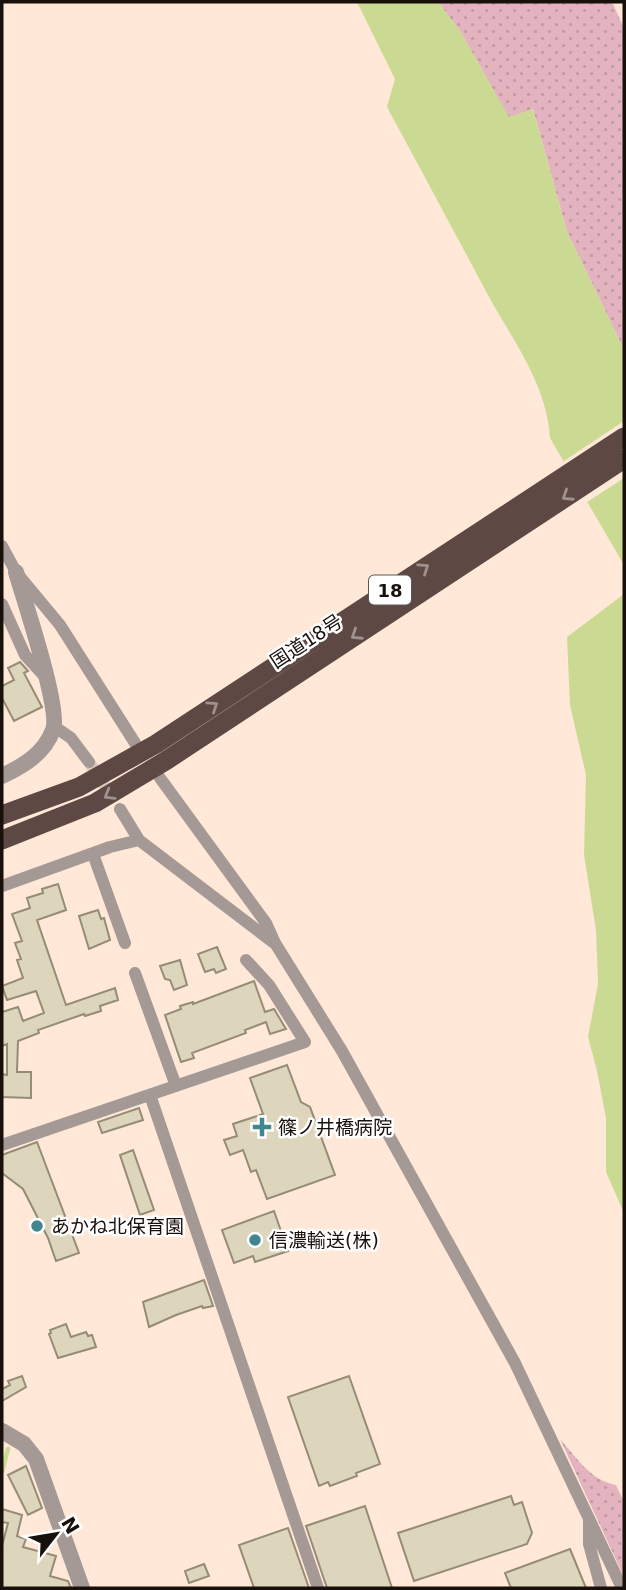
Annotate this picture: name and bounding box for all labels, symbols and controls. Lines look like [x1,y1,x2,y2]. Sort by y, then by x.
one-way arrow [562,488,575,500]
one-way arrow [416,563,429,576]
road number: 18 [369,576,411,604]
street label: 国道18号 [266,610,346,672]
one-way arrow [351,626,364,639]
one-way arrow [205,702,218,714]
one-way arrow [103,787,116,800]
place label: 篠ノ井橋病院 [278,1116,392,1138]
marker: 篠ノ井橋病院 [252,1117,272,1137]
place label: あかね北保育園 [51,1215,184,1237]
marker: あかね北保育園 [29,1218,45,1234]
place label: 信濃輸送(株) [269,1229,379,1251]
marker: 信濃輸送(株) [247,1232,263,1248]
north arrow [21,1499,91,1569]
text: N [57,1513,84,1538]

